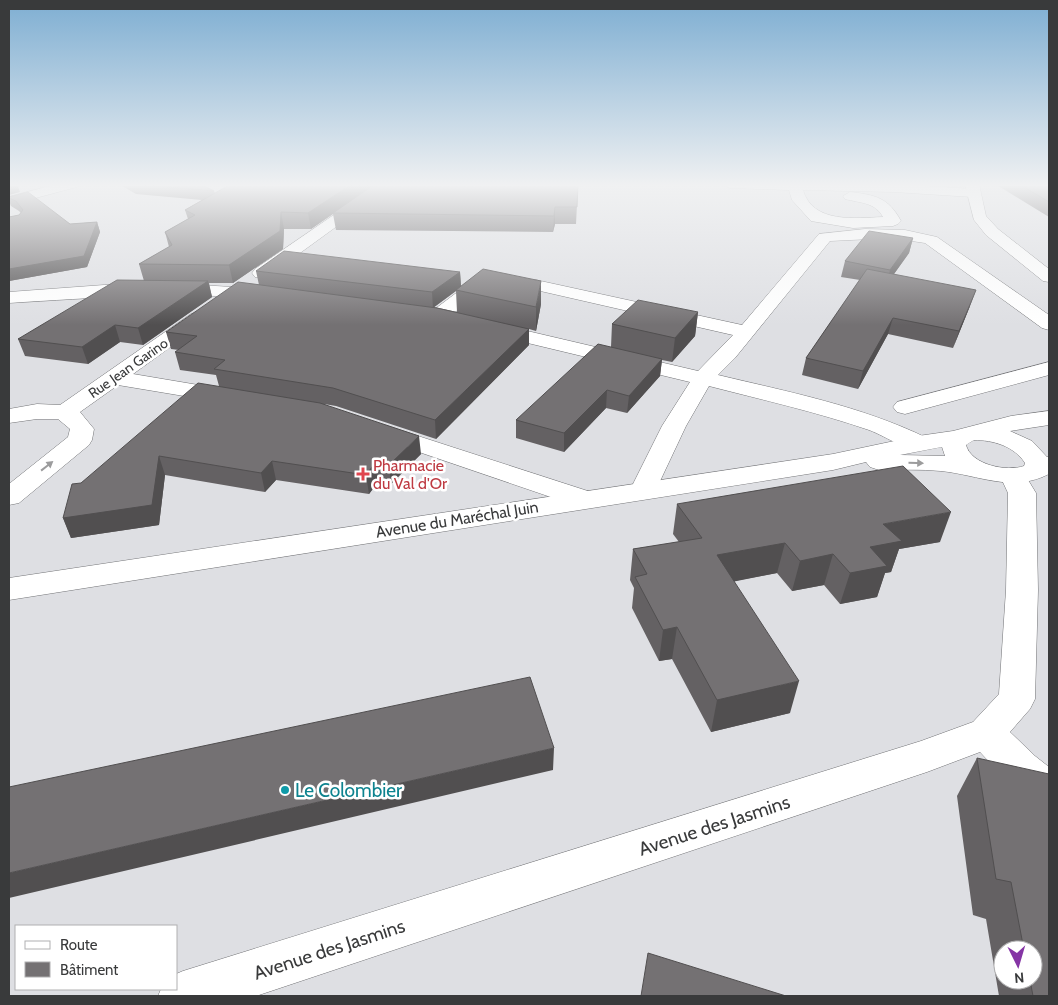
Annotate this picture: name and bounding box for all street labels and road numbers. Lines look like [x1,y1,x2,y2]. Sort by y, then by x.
street label: Rue Jean Garino [85,334,172,402]
street label: Avenue du Maréchal Juin [374,497,540,542]
street label: Avenue des Jasmins [636,790,793,861]
street label: Avenue des Jasmins [251,914,408,985]

